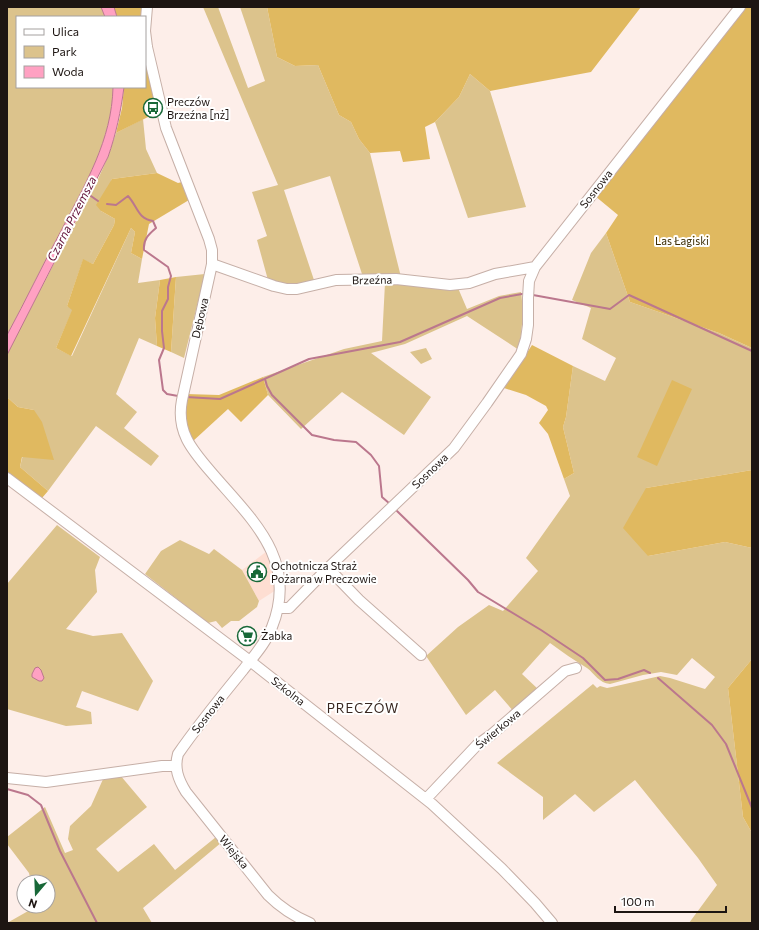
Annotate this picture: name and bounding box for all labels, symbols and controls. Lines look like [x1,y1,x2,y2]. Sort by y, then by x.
legend [16,16,146,88]
text: Ulica [52,24,79,38]
text: Park [52,44,78,58]
text: Woda [52,64,84,78]
place label: Preczów Brzeźna [nż] [167,95,229,121]
bus stop icon: Preczów Brzeźna [nż] [142,97,164,119]
street label: Sosnowa [577,167,615,210]
water label: Czarna Przemsza [44,174,99,263]
park label: Las Łagiski [655,234,709,247]
street label: Brzeźna [352,273,392,286]
street label: Dębowa [189,296,210,339]
street label: Sosnowa [409,450,450,491]
place label: Ochotnicza Straż Pożarna w Preczowie [271,559,377,585]
public building icon: Ochotnicza Straż Pożarna w Preczowie [246,561,268,583]
supermarket icon: Żabka [236,625,258,647]
place label: Żabka [261,628,292,642]
street label: Szkolna [269,673,308,708]
street label: Sosnowa [189,692,227,735]
district label: PRECZÓW [327,699,399,716]
street label: Świerkowa [472,705,523,751]
street label: Wiejska [217,832,252,871]
north arrow [16,874,56,914]
scale bar [615,888,726,914]
text: 100 m [621,894,655,908]
text: N [27,896,39,911]

